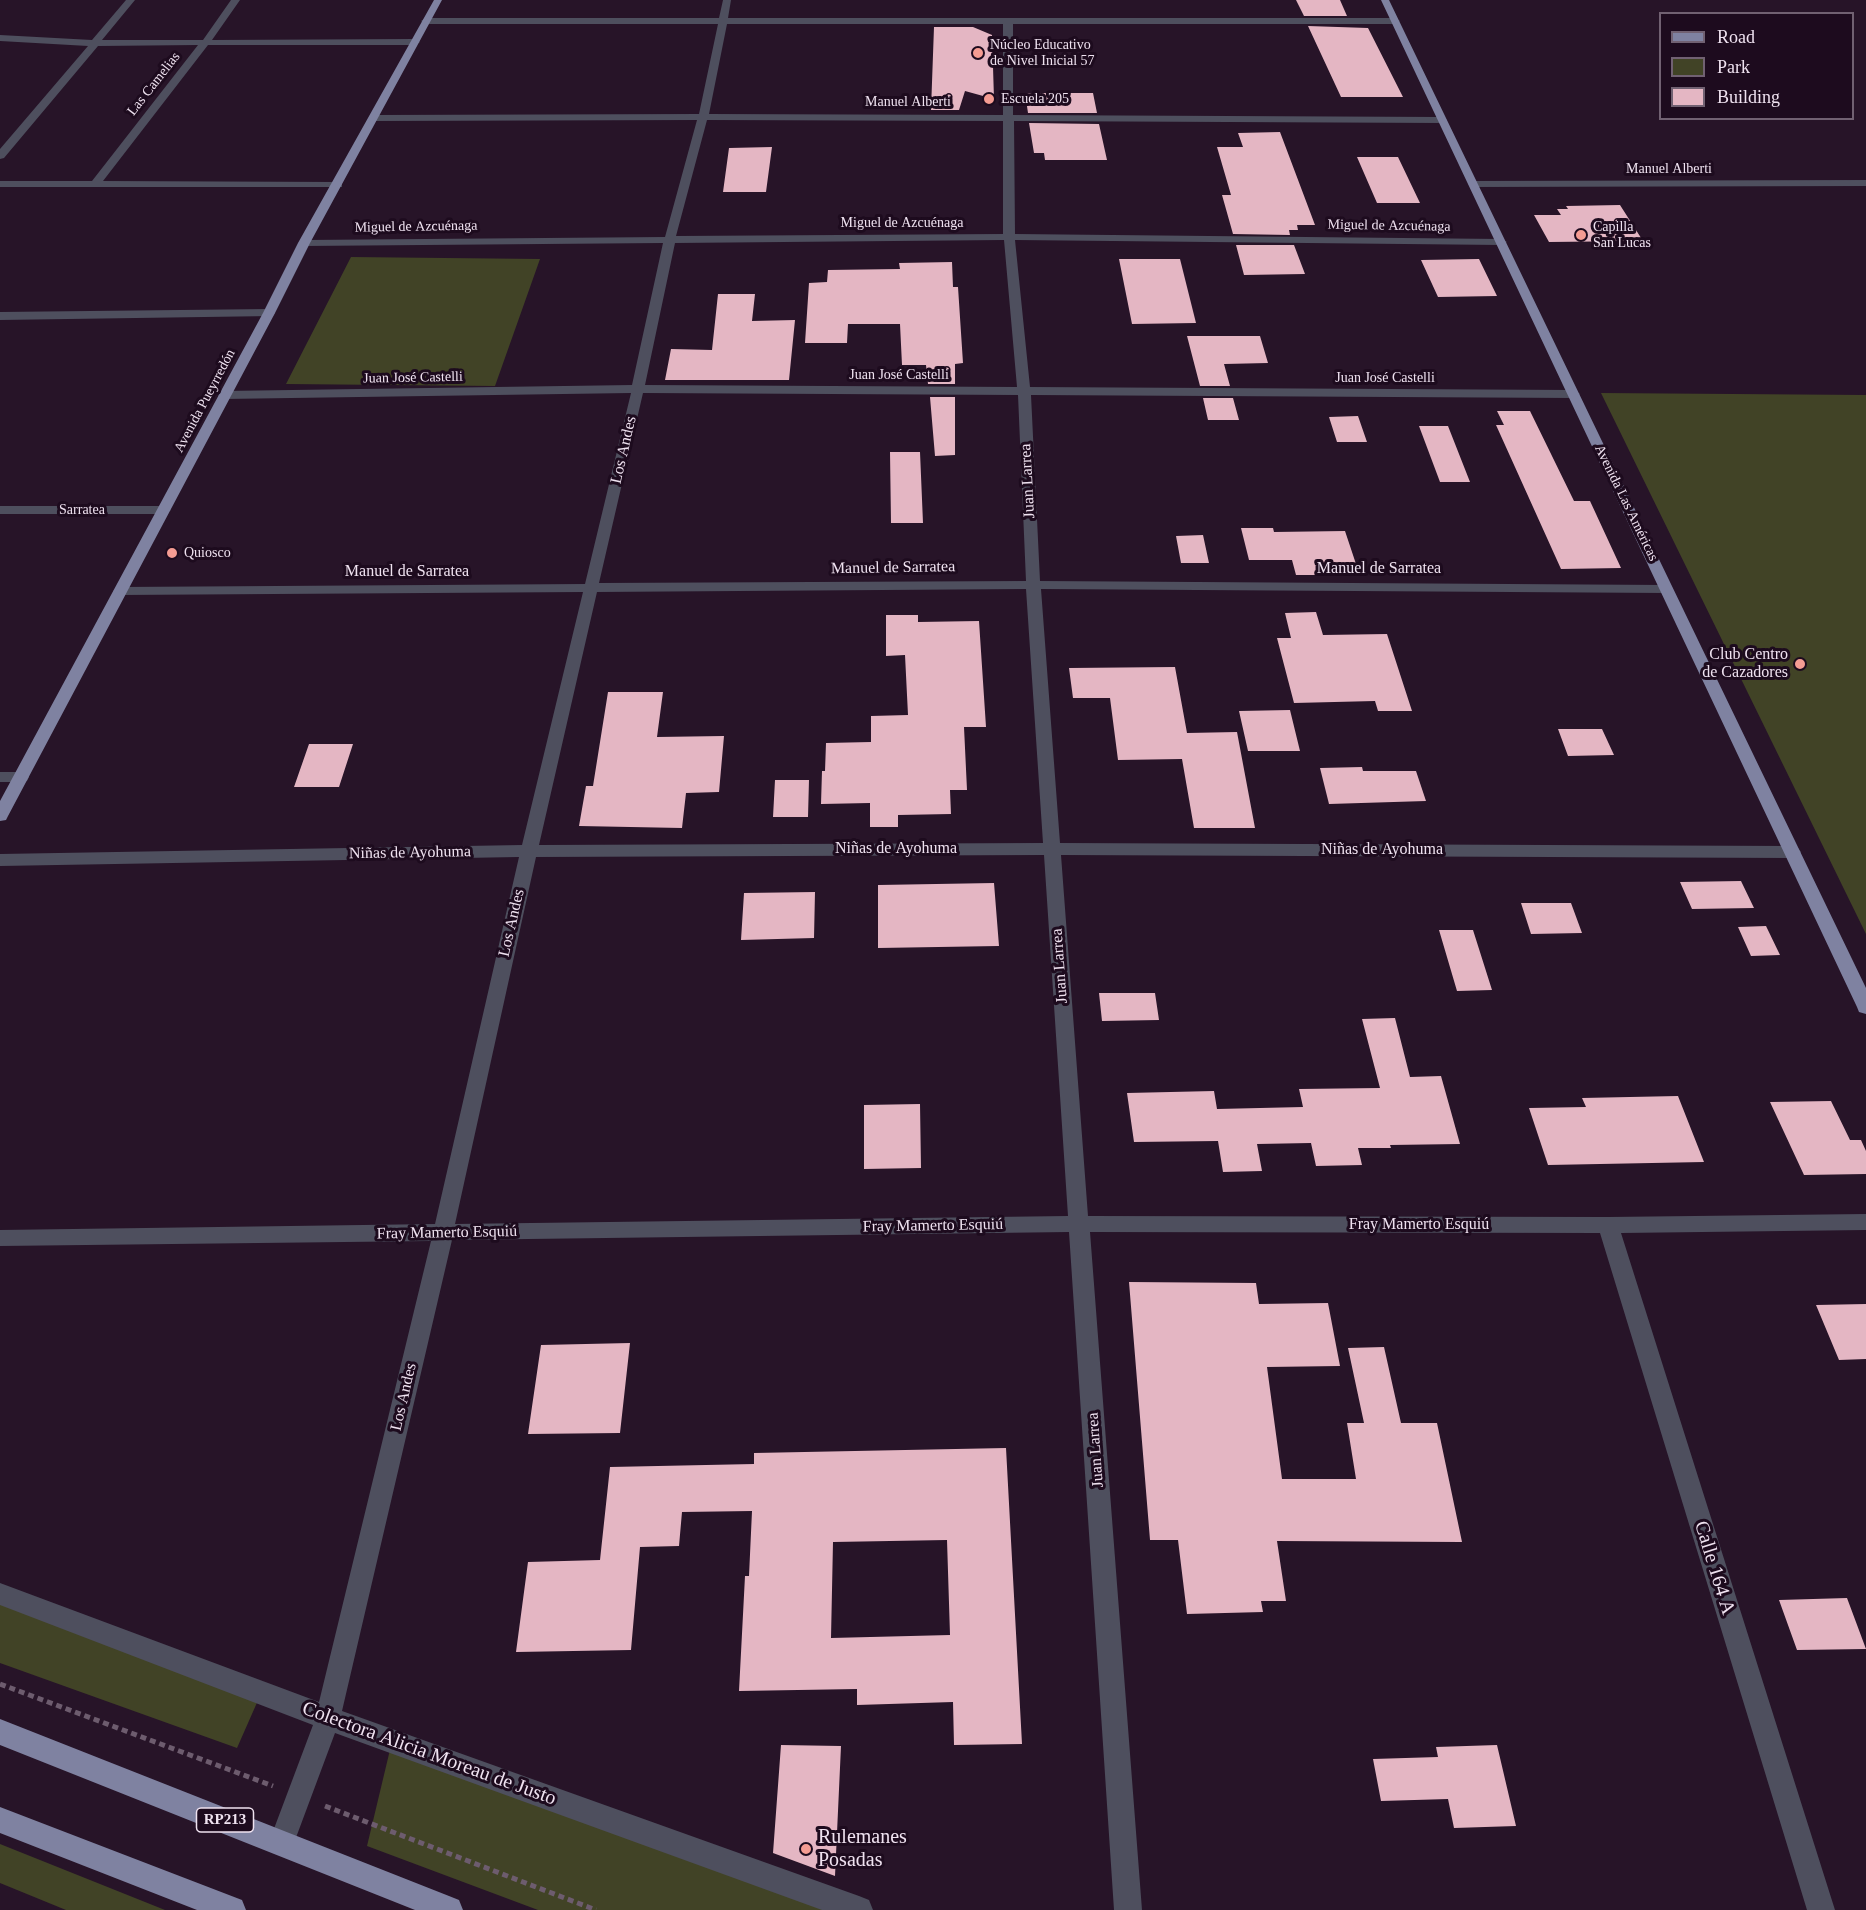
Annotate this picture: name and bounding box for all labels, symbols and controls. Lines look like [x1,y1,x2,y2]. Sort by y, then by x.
legend [1659,12,1854,120]
text: Road [1717,27,1755,47]
place label: Núcleo Educativo de Nivel Inicial 57 [990,37,1095,70]
marker: Núcleo Educativo de Nivel Inicial 57 [971,46,985,60]
street label: Las Camelias [124,49,184,119]
text: Park [1717,57,1750,77]
text: Building [1717,87,1780,107]
place label: Escuela 205 [1001,91,1069,107]
marker: Escuela 205 [982,92,996,106]
street label: Manuel Alberti [865,94,951,110]
street label: Manuel Alberti [1626,161,1712,177]
street label: Miguel de Azcuénaga [841,215,963,231]
street label: Miguel de Azcuénaga [1327,217,1451,235]
street label: Miguel de Azcuénaga [354,218,478,236]
place label: Capilla San Lucas [1593,219,1651,252]
marker: Capilla San Lucas [1574,228,1588,242]
street label: Avenida Pueyrredón [171,347,239,455]
street label: Juan José Castelli [849,367,949,383]
street label: Juan José Castelli [363,369,463,387]
street label: Juan José Castelli [1335,370,1435,386]
street label: Los Andes [607,414,641,486]
street label: Avenida Las Américas [1591,442,1661,564]
street label: Juan Larrea [1016,443,1040,519]
street label: Sarratea [59,502,105,518]
place label: Quiosco [184,545,231,561]
marker: Quiosco [165,546,179,560]
street label: Manuel de Sarratea [831,557,955,579]
street label: Manuel de Sarratea [1317,559,1441,579]
street label: Manuel de Sarratea [345,562,469,582]
place label: Club Centro de Cazadores [1702,645,1788,683]
marker: Club Centro de Cazadores [1793,657,1807,671]
street label: Niñas de Ayohuma [835,839,957,859]
street label: Niñas de Ayohuma [1321,840,1443,860]
street label: Niñas de Ayohuma [349,842,471,864]
street label: Los Andes [495,887,529,959]
street label: Juan Larrea [1048,928,1072,1004]
street label: Fray Mamerto Esquiú [863,1215,1003,1237]
street label: Fray Mamerto Esquiú [1349,1215,1489,1235]
street label: Fray Mamerto Esquiú [377,1222,517,1244]
street label: Los Andes [387,1361,421,1433]
street label: Juan Larrea [1084,1412,1108,1488]
street label: Calle 164 A [1688,1518,1740,1618]
street label: Colectora Alicia Moreau de Justo [299,1697,559,1811]
road number: RP213 [196,1808,254,1832]
place label: Rulemanes Posadas [818,1826,907,1873]
marker: Rulemanes Posadas [799,1842,813,1856]

